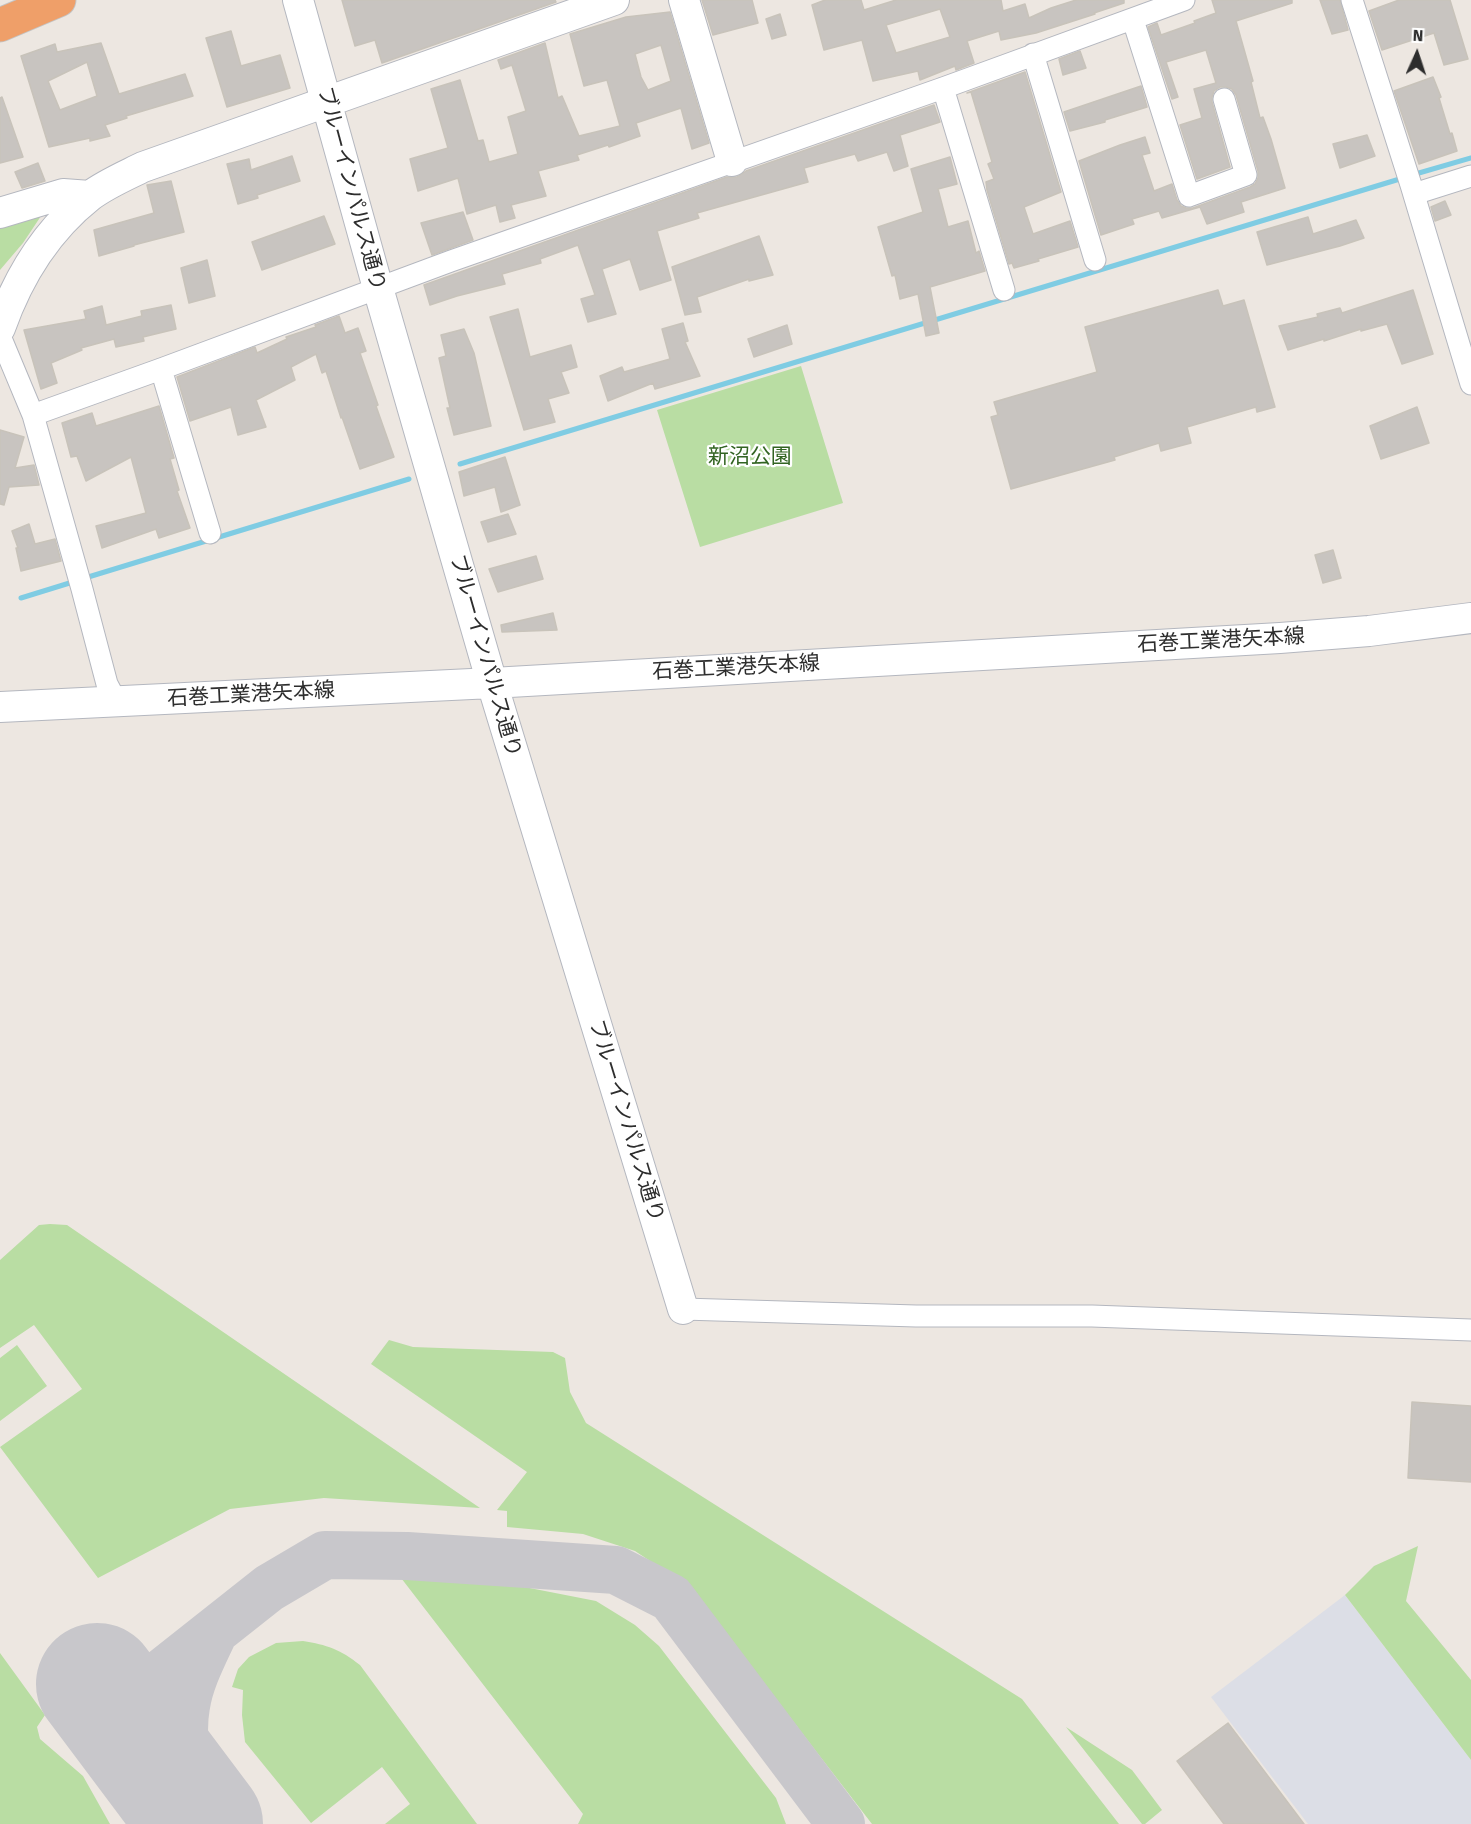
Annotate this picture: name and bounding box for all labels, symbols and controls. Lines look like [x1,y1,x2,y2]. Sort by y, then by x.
north arrow [1387,24,1447,84]
text: N [1412,26,1424,45]
street label: ブルーインパルス通り [312,84,390,294]
park label: 新沼公園 [708,444,792,470]
street label: ブルーインパルス通り [444,552,526,760]
street label: 石巻工業港矢本線 [1136,624,1306,658]
street label: 石巻工業港矢本線 [651,651,821,685]
street label: 石巻工業港矢本線 [166,678,336,712]
street label: ブルーインパルス通り [583,1017,669,1225]

